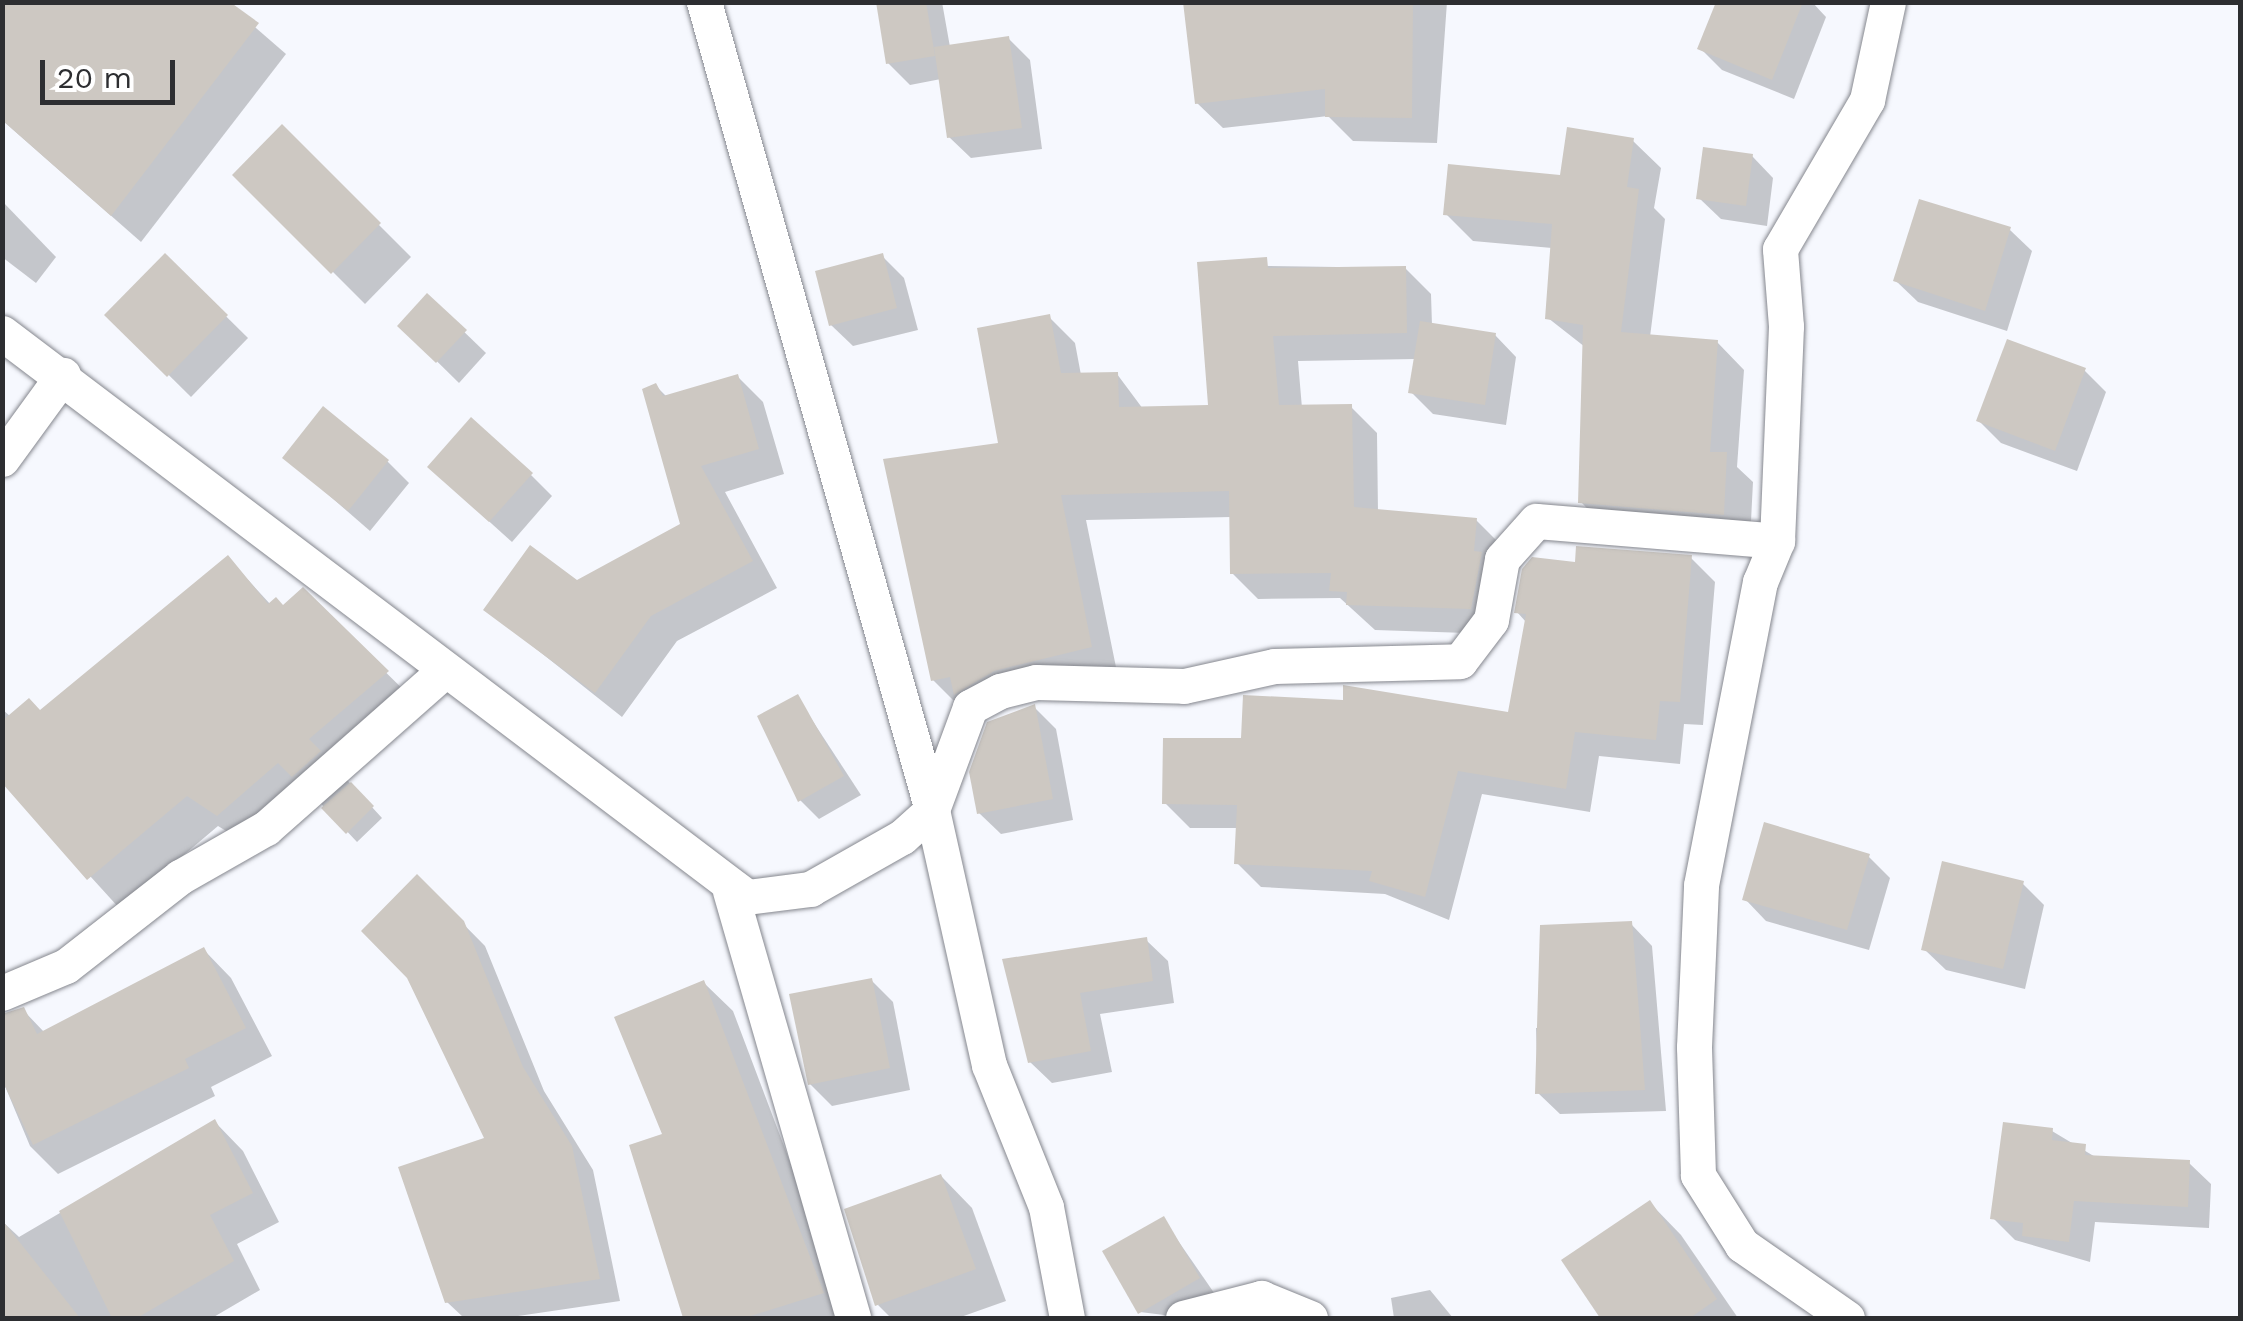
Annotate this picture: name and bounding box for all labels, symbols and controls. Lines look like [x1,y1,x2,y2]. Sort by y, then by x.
scale bar [45,40,180,102]
text: 20 m [57,60,132,95]

